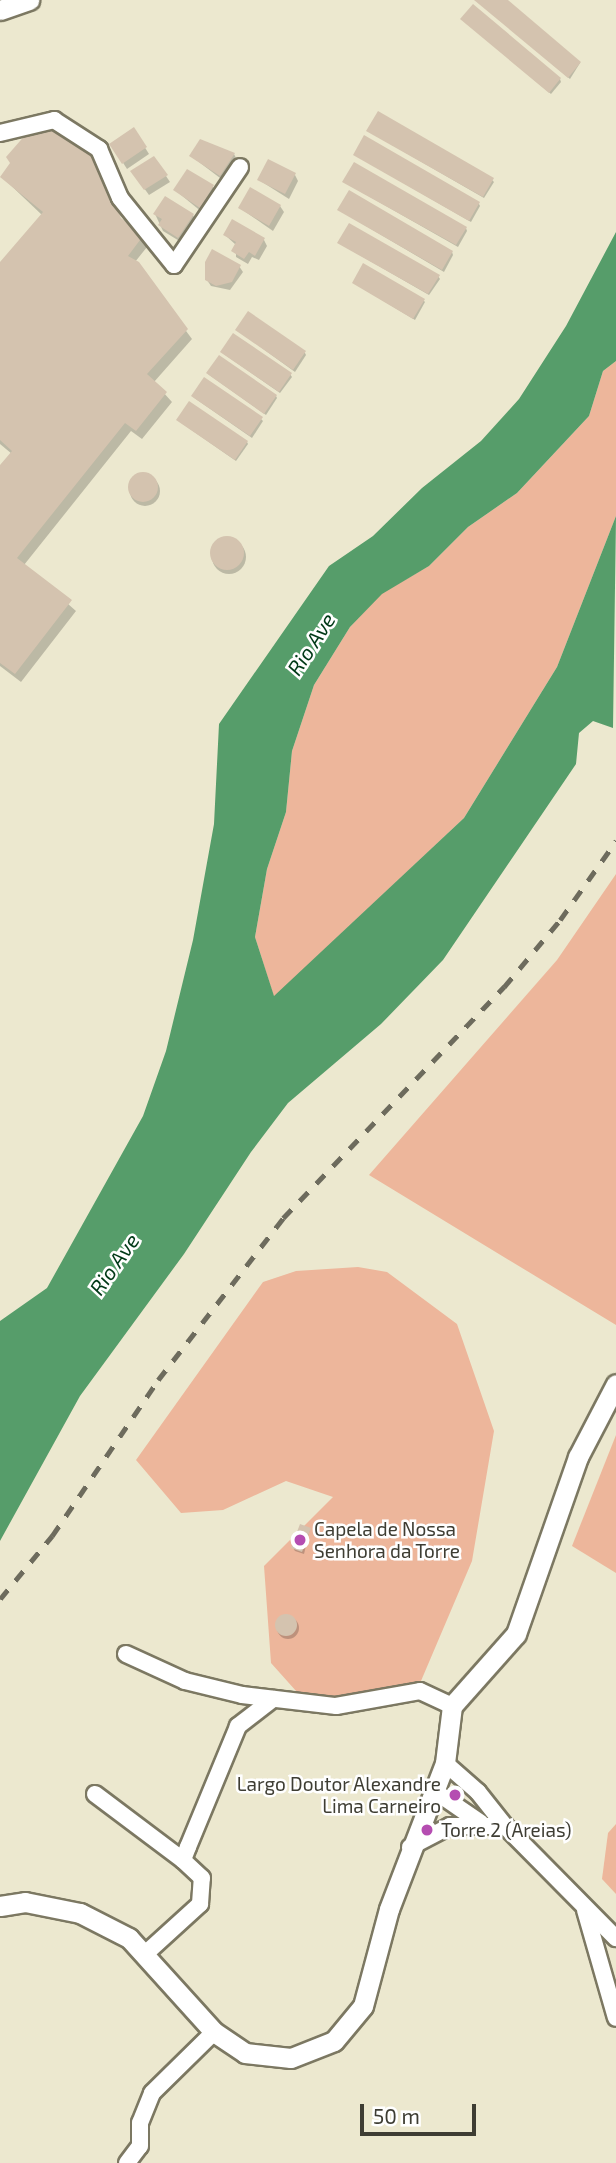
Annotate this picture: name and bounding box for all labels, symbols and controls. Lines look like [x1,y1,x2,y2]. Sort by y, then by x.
water label: Rio Ave [281,608,341,680]
water label: Rio Ave [84,1228,144,1300]
place label: Capela de Nossa Senhora da Torre [314,1518,460,1562]
marker: Capela de Nossa Senhora da Torre [292,1532,308,1548]
place label: Largo Doutor Alexandre Lima Carneiro [236,1773,441,1817]
marker: Largo Doutor Alexandre Lima Carneiro [447,1787,463,1803]
place label: Torre 2 (Areias) [441,1819,571,1841]
marker: Torre 2 (Areias) [419,1822,435,1838]
scale bar [364,2090,480,2134]
text: 50 m [373,2103,420,2128]

